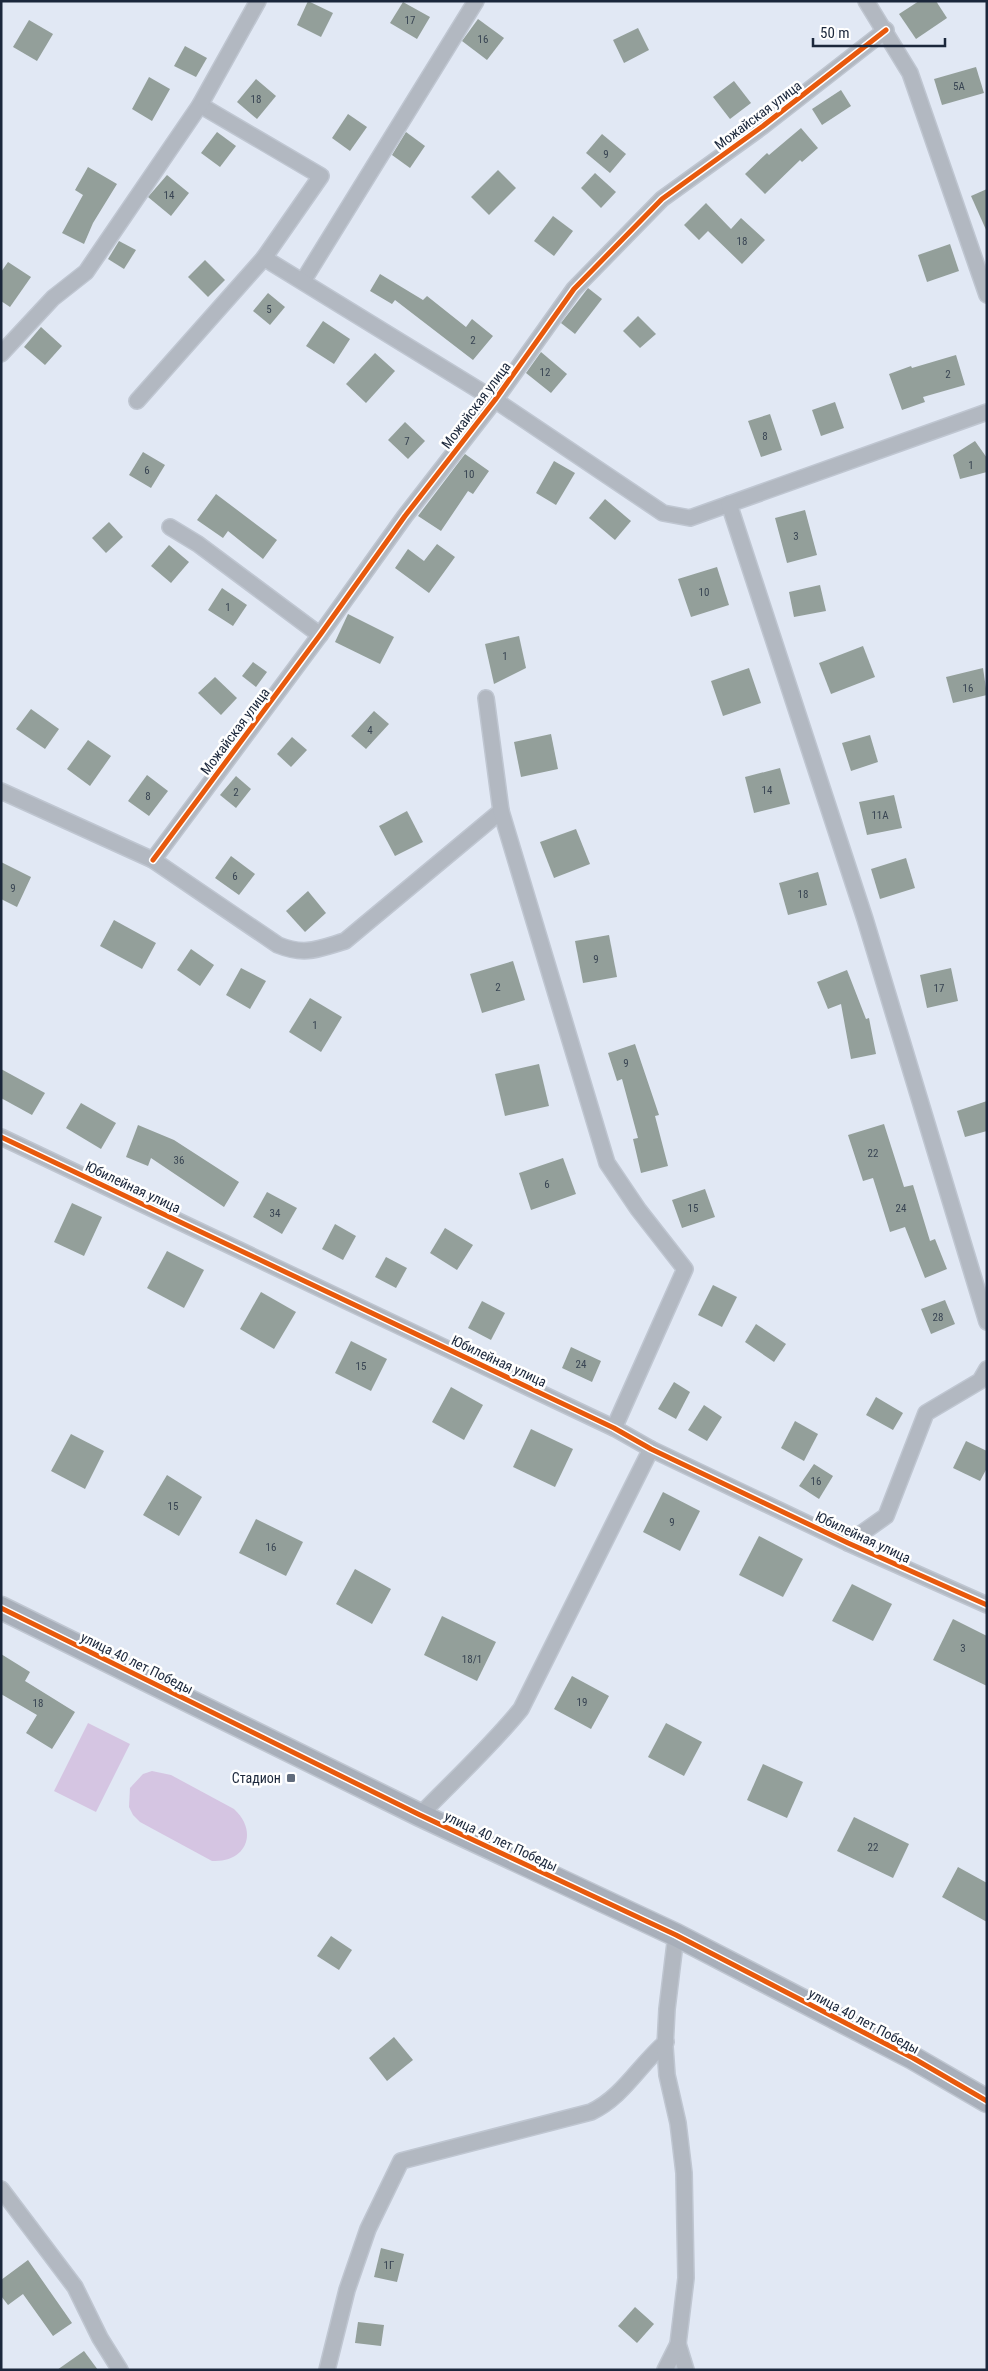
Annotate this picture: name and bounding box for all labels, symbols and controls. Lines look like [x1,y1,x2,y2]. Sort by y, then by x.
house number: 17 [405,14,415,27]
scale bar [813,15,946,47]
text: 50 m [820,24,850,42]
house number: 16 [478,33,488,46]
street label: Можайская улица [712,77,804,153]
house number: 5А [953,80,966,93]
house number: 18 [251,93,261,106]
house number: 9 [603,148,609,161]
house number: 14 [164,189,175,202]
house number: 18 [737,235,747,248]
house number: 5 [266,303,272,316]
house number: 2 [470,334,476,347]
street label: Можайская улица [438,359,514,451]
house number: 12 [540,366,550,379]
house number: 2 [945,368,951,381]
house number: 8 [762,430,768,443]
house number: 7 [404,435,410,448]
house number: 1 [968,459,974,472]
house number: 6 [144,464,150,477]
house number: 10 [464,468,474,481]
house number: 3 [793,530,799,543]
house number: 10 [699,586,709,599]
house number: 1 [225,601,231,614]
house number: 1 [502,650,508,663]
house number: 16 [963,682,973,695]
street label: Можайская улица [197,685,273,777]
house number: 4 [367,724,373,737]
house number: 14 [762,784,773,797]
house number: 2 [233,786,239,799]
house number: 8 [145,790,151,803]
house number: 11А [871,809,889,822]
house number: 6 [232,870,238,883]
house number: 9 [10,882,16,895]
house number: 18 [798,888,808,901]
house number: 9 [593,953,599,966]
house number: 2 [495,981,501,994]
house number: 17 [934,982,944,995]
house number: 1 [312,1019,318,1032]
house number: 9 [623,1057,629,1070]
house number: 22 [868,1147,878,1160]
house number: 36 [174,1154,184,1167]
street label: Юбилейная улица [83,1158,183,1216]
house number: 6 [544,1178,550,1191]
house number: 15 [688,1202,698,1215]
house number: 24 [896,1202,907,1215]
house number: 34 [270,1207,281,1220]
house number: 28 [933,1311,943,1324]
street label: Юбилейная улица [449,1332,549,1390]
house number: 24 [576,1358,587,1371]
house number: 15 [356,1360,366,1373]
house number: 16 [811,1475,821,1488]
house number: 15 [168,1500,178,1513]
street label: Юбилейная улица [813,1508,913,1566]
house number: 9 [669,1516,675,1529]
house number: 16 [266,1541,276,1554]
street label: улица 40 лет Победы [78,1629,196,1697]
house number: 3 [960,1642,966,1655]
house number: 18/1 [462,1653,482,1666]
house number: 19 [577,1696,587,1709]
house number: 18 [33,1697,43,1710]
place label: Стадион [232,1770,281,1786]
marker: Стадион [285,1772,297,1784]
street label: улица 40 лет Победы [442,1808,560,1874]
house number: 22 [868,1841,878,1854]
street label: улица 40 лет Победы [806,1985,922,2057]
house number: 1Г [384,2259,394,2272]

